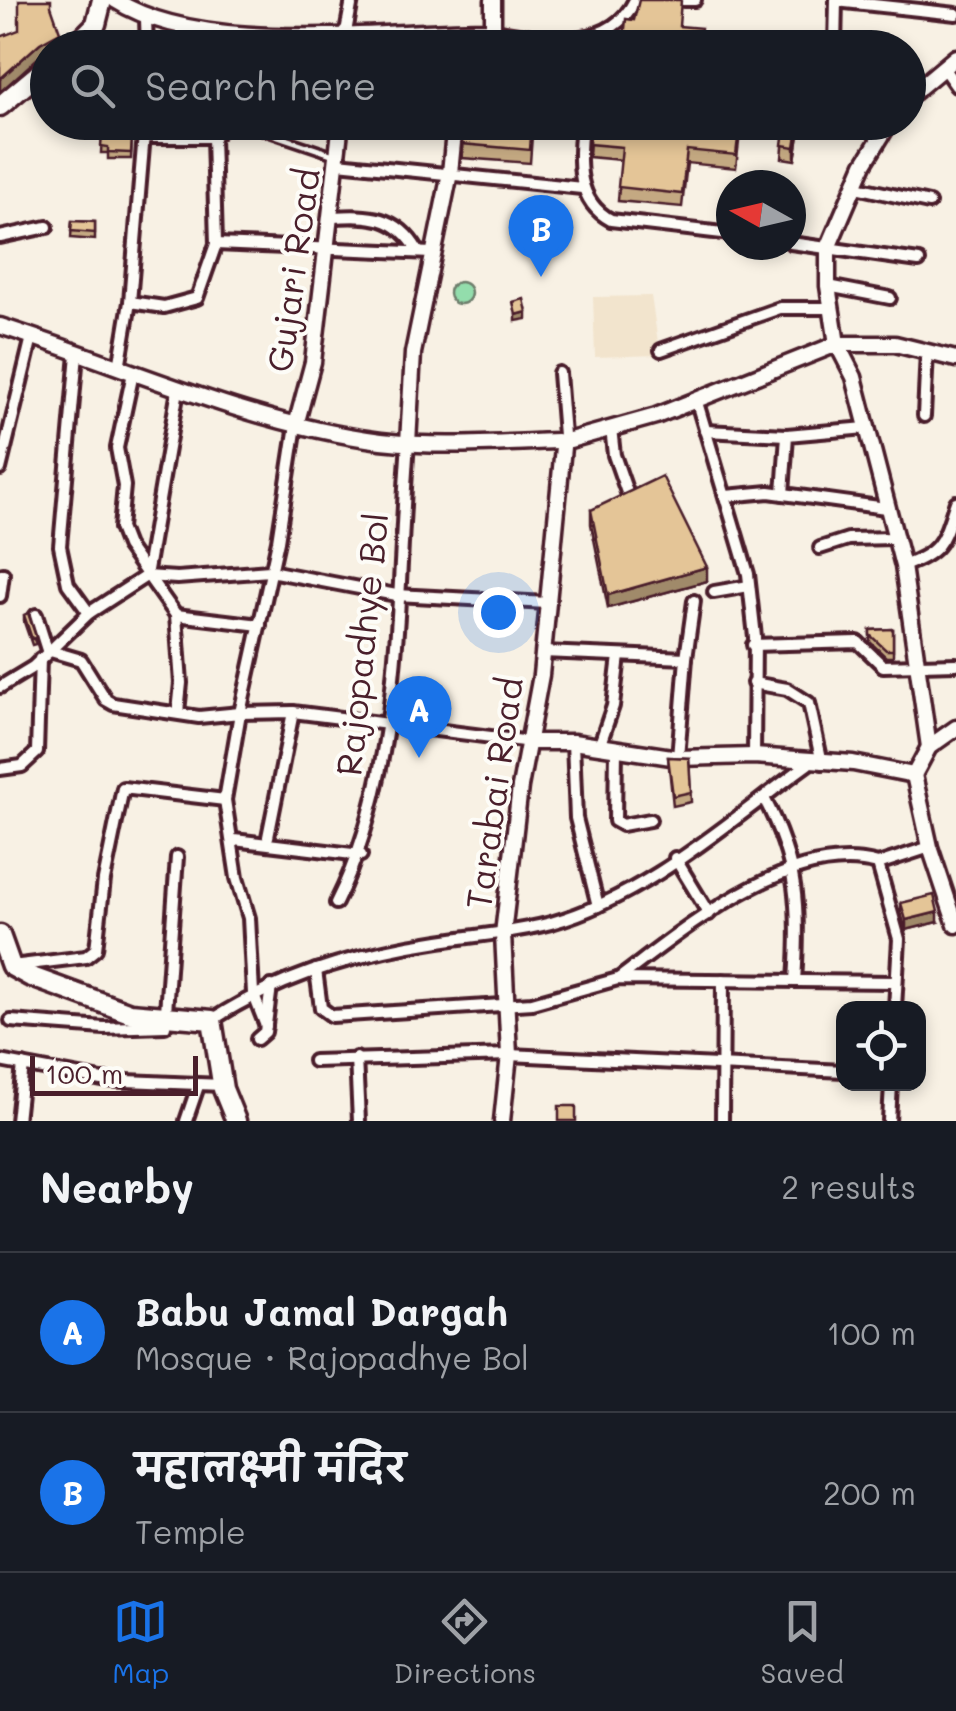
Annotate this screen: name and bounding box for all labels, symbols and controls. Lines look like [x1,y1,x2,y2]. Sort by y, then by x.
search box [30,30,926,140]
icon: search [65,58,120,113]
text: Search here [145,60,376,110]
street label: Gujari Road [255,165,329,375]
north arrow [716,170,806,260]
pin: B [508,194,574,277]
street label: Rajopadhye Bol [324,510,398,778]
your location [473,587,524,638]
street label: Tarabai Road [454,674,532,912]
pin: A [386,676,452,758]
map controls [836,1001,926,1091]
button: locate [836,1001,926,1091]
scale bar [30,1051,198,1096]
text: 100 m [45,1055,123,1091]
text: Nearby [40,1159,194,1214]
text: 2 results [781,1165,916,1207]
text: Babu Jamal Dargah [135,1286,508,1336]
text: A [61,1311,84,1353]
text: 100 m [826,1311,916,1353]
text: Mosque · Rajopadhye Bol [135,1336,529,1378]
text: महालक्ष्मी मंदिर [135,1441,405,1491]
text: B [62,1471,83,1513]
text: 200 m [823,1471,916,1513]
text: Temple [135,1510,246,1552]
tab: Map [112,1594,169,1690]
tab: Directions [394,1594,536,1690]
tab: Saved [761,1594,844,1690]

